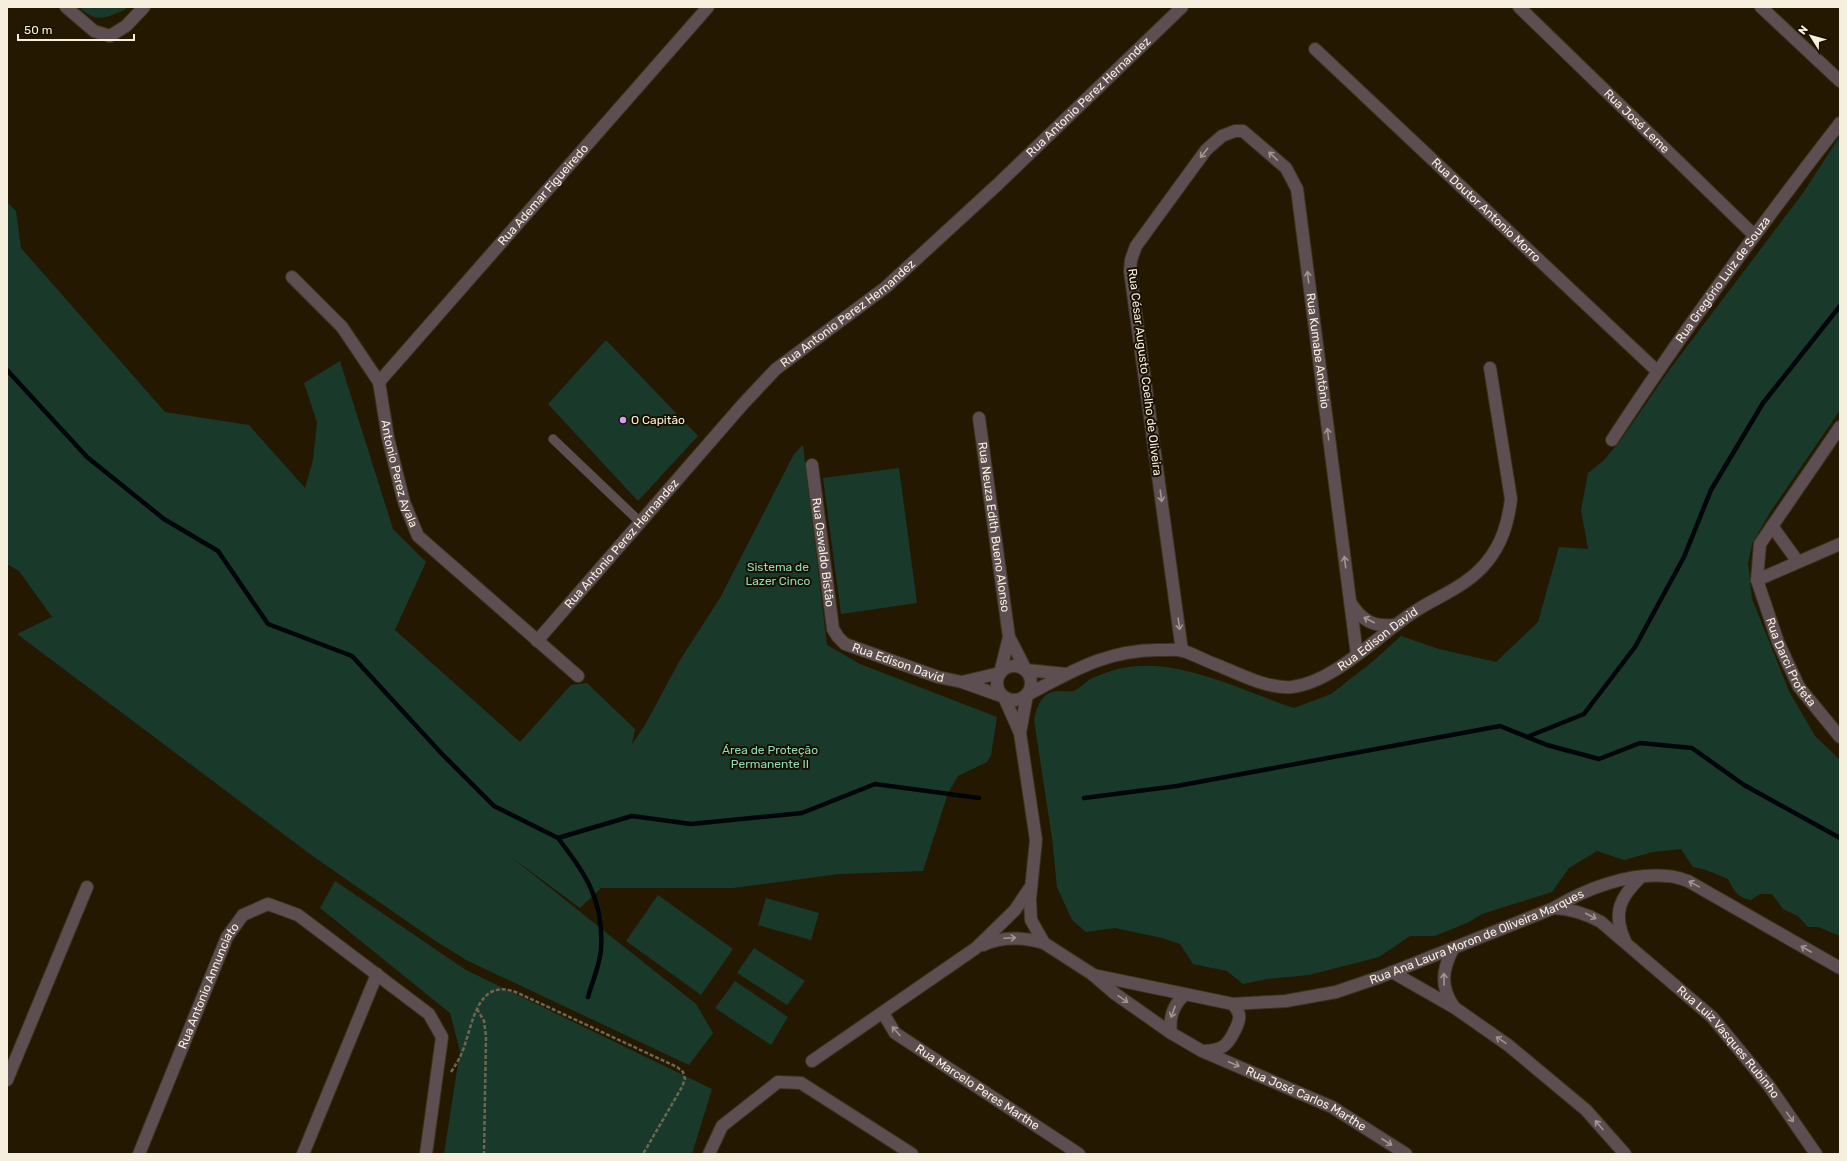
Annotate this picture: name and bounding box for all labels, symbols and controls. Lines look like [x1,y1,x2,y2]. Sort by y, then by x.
scale bar [18,16,134,42]
north arrow [1791,16,1831,56]
text: 50 m [24,23,52,37]
text: N [1796,23,1811,37]
street label: Rua Antonio Perez Hernandez [1024,34,1153,160]
street label: Rua José Leme [1601,86,1673,156]
street label: Rua Ademar Figueiredo [495,141,591,248]
one-way arrow [1200,148,1209,158]
one-way arrow [1268,151,1278,161]
street label: Rua Doutor Antonio Morro [1429,155,1544,265]
street label: Rua Gregório Luiz de Souza [1673,214,1773,346]
street label: Rua Antonio Perez Hernandez [778,257,918,370]
street label: Rua César Augusto Coelho de Oliveira [1125,268,1165,476]
one-way arrow [1304,271,1312,284]
street label: Rua Kumabe Antônio [1303,292,1332,410]
place label: O Capitão [631,413,685,427]
marker: O Capitão [618,415,628,425]
street label: Antonio Perez Ayala [378,419,421,530]
one-way arrow [1324,427,1332,440]
street label: Rua Neuza Edith Bueno Alonso [975,441,1013,613]
street label: Rua Antonio Perez Hernandez [562,476,682,611]
one-way arrow [1157,489,1165,502]
street label: Rua Oswaldo Bistão [809,497,837,608]
one-way arrow [1341,556,1349,569]
park label: Sistema de Lazer Cinco [745,560,811,588]
street label: Rua Edison David [1335,604,1420,674]
one-way arrow [1363,616,1375,624]
street label: Rua Darci Profeta [1763,616,1819,709]
one-way arrow [1175,618,1183,631]
street label: Rua Edison David [850,640,945,685]
park label: Área de Proteção Permanente II [722,743,818,771]
one-way arrow [1688,880,1700,887]
street label: Rua Ana Laura Moron de Oliveira Marques [1368,886,1586,987]
one-way arrow [1585,913,1597,921]
street label: Rua Antonio Annunciato [175,920,242,1051]
one-way arrow [1003,935,1016,942]
one-way arrow [1800,944,1812,952]
one-way arrow [1440,973,1448,986]
street label: Rua Luiz Vasques Rubinho [1674,983,1782,1101]
one-way arrow [1117,995,1128,1003]
one-way arrow [1169,1006,1176,1019]
one-way arrow [891,1026,900,1036]
one-way arrow [1496,1036,1507,1044]
street label: Rua Marcelo Peres Marthe [913,1041,1042,1133]
one-way arrow [1228,1061,1240,1069]
street label: Rua José Carlos Marthe [1244,1064,1369,1134]
one-way arrow [1786,1111,1794,1122]
one-way arrow [1595,1120,1604,1130]
one-way arrow [1381,1138,1392,1146]

